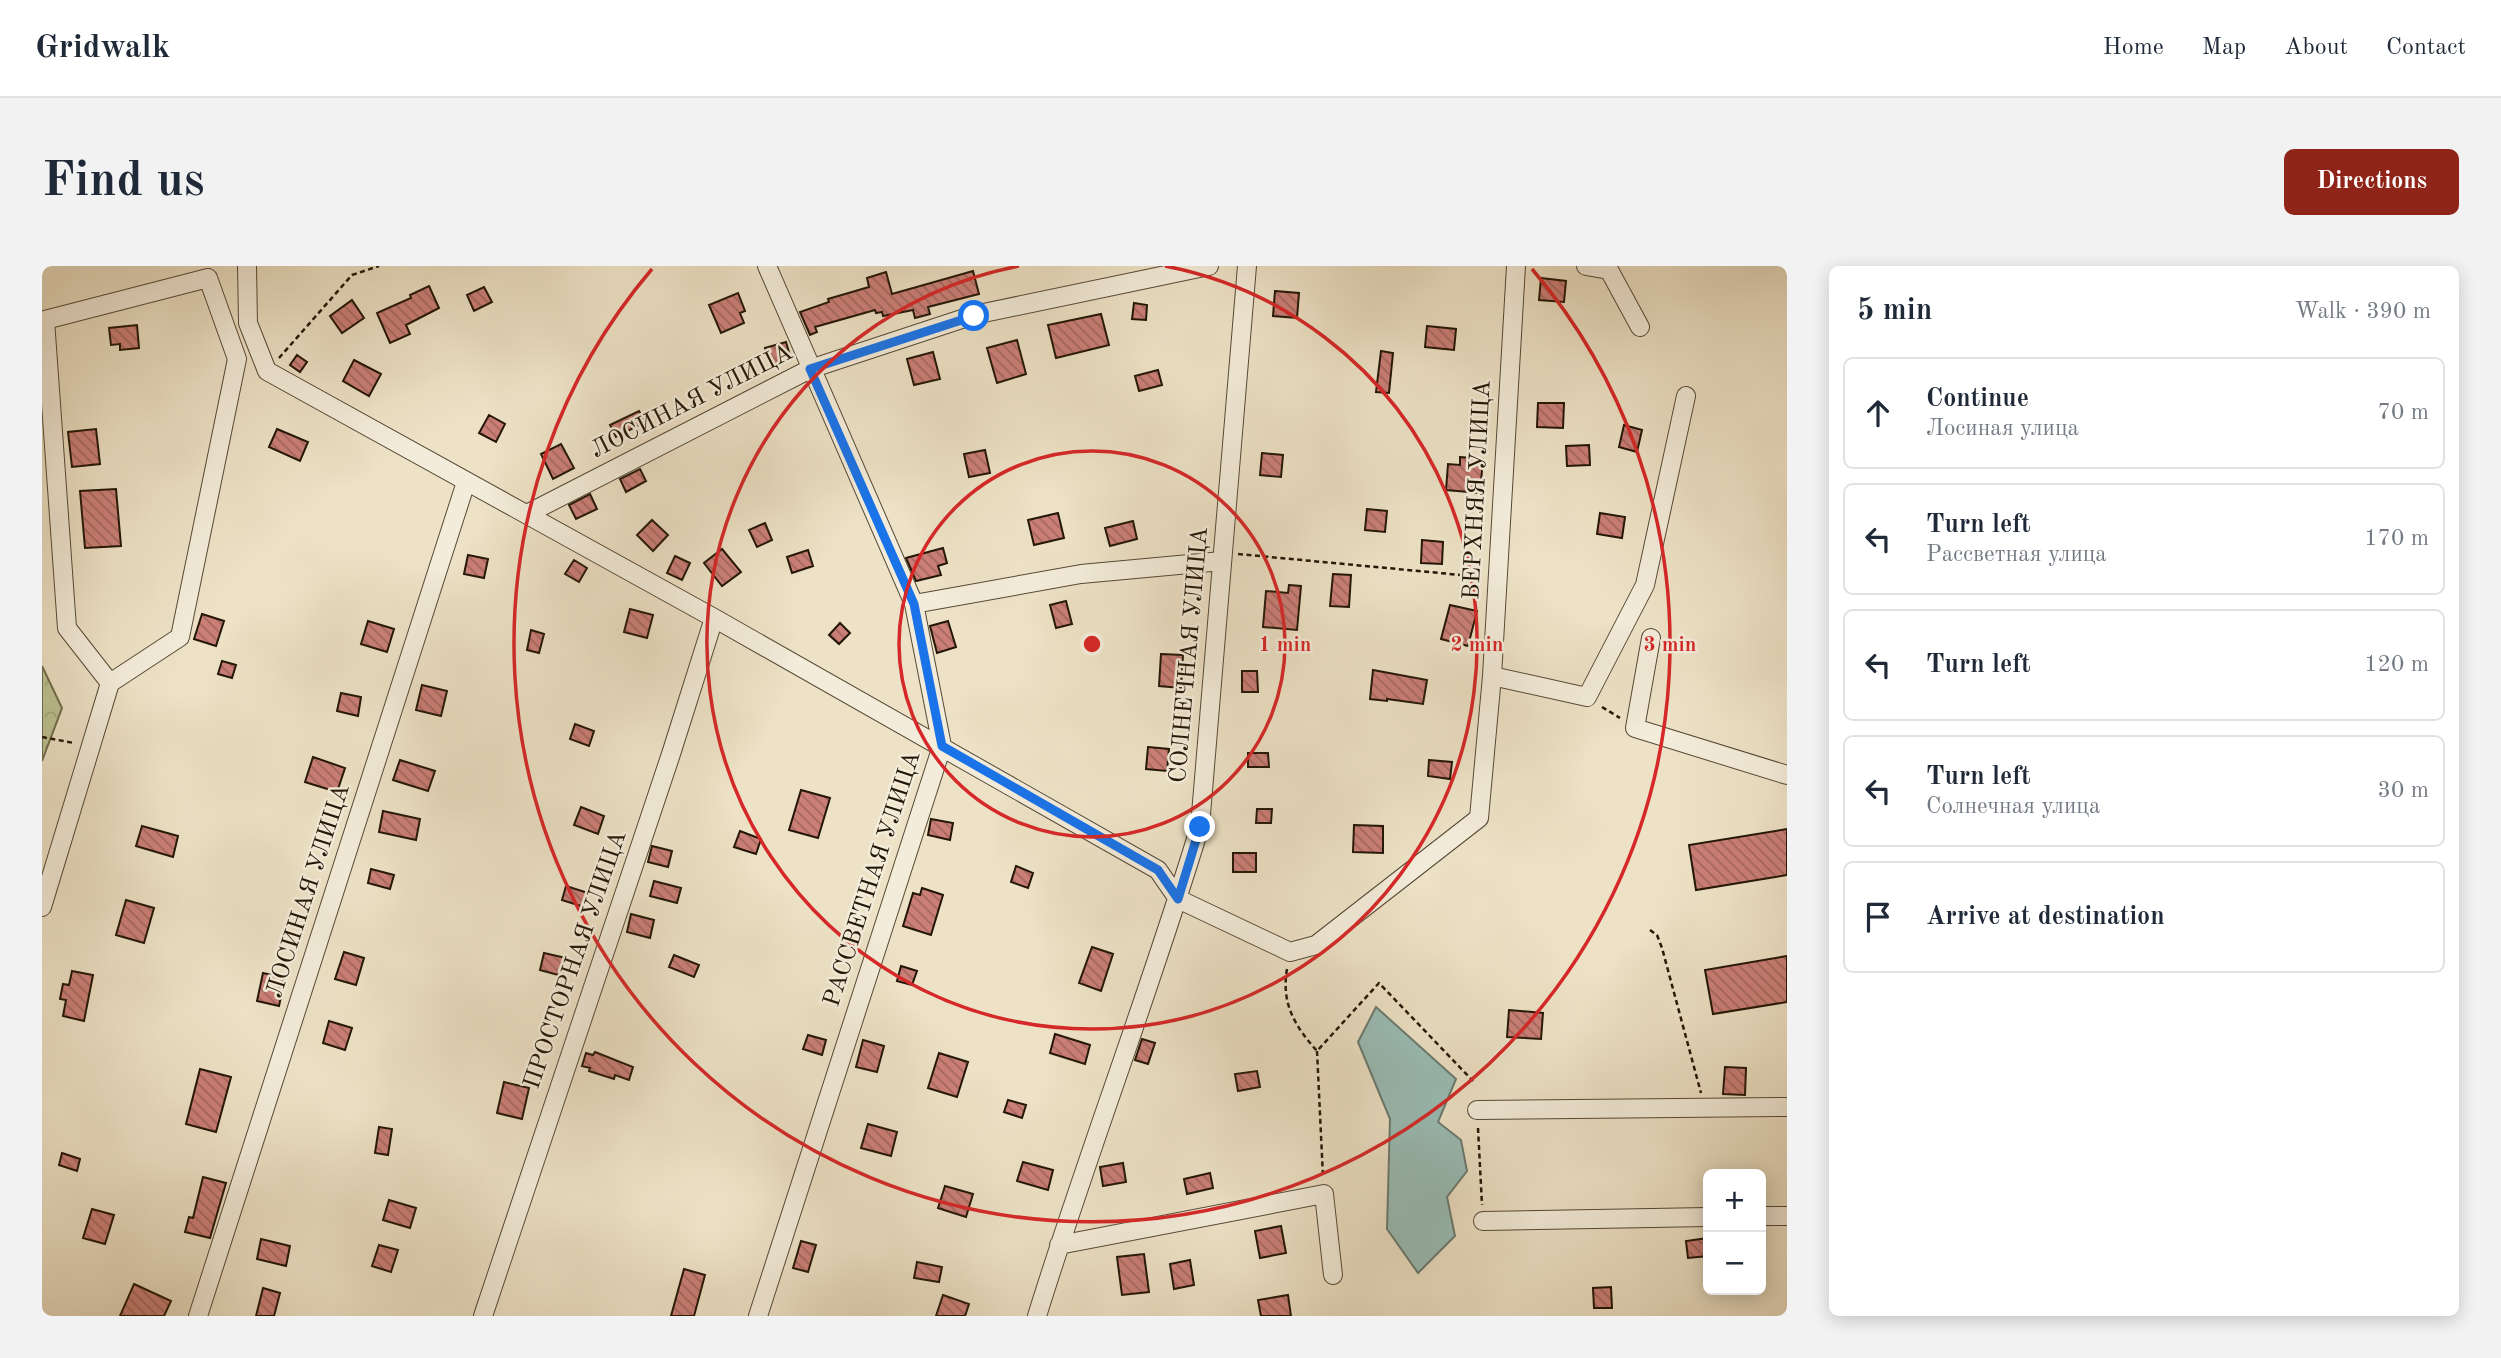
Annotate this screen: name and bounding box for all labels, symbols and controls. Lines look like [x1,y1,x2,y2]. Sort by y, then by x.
text: Gridwalk [35,32,170,65]
text: Home [2103,36,2164,60]
text: Map [2202,36,2246,60]
text: About [2284,36,2348,60]
text: Contact [2386,36,2466,60]
button: Directions [2284,149,2459,215]
text: Find us [42,158,205,207]
text: 5 min [1857,296,1932,326]
route start [958,300,989,331]
text: Walk · 390 m [2295,300,2431,323]
street label: ЛОСИНАЯ УЛИЦА [587,341,797,463]
street label: ВЕРХНЯЯ УЛИЦА [1460,379,1496,601]
text: Continue [1926,386,2029,412]
icon: ahead [1859,394,1897,432]
text: 70 m [2378,401,2429,424]
text: Лосиная улица [1926,417,2079,440]
text: Turn left [1926,512,2031,538]
icon: left [1859,520,1897,558]
street label: СОЛНЕЧНАЯ УЛИЦА [1167,526,1213,784]
text: 170 m [2364,527,2429,550]
text: Рассветная улица [1926,543,2107,566]
centre of rings [1080,632,1104,656]
text: 1 min [1259,635,1311,656]
text: 2 min [1451,635,1503,656]
text: 3 min [1644,635,1696,656]
icon: left [1859,646,1897,684]
text: Turn left [1926,652,2031,678]
text: 120 m [2364,653,2429,676]
street label: РАССВЕТНАЯ УЛИЦА [820,748,926,1010]
text: Turn left [1926,764,2031,790]
icon: left [1859,772,1897,810]
text: 30 m [2378,779,2429,802]
street label: ЛОСИНАЯ УЛИЦА [263,781,355,1001]
text: Солнечная улица [1926,795,2100,818]
route end [1184,811,1215,842]
street label: ПРОСТОРНАЯ УЛИЦА [520,828,632,1092]
icon: arrive [1859,898,1897,936]
text: Arrive at destination [1926,904,2165,930]
map controls [1703,1169,1766,1295]
button: + [1703,1169,1766,1232]
button: − [1703,1232,1766,1295]

